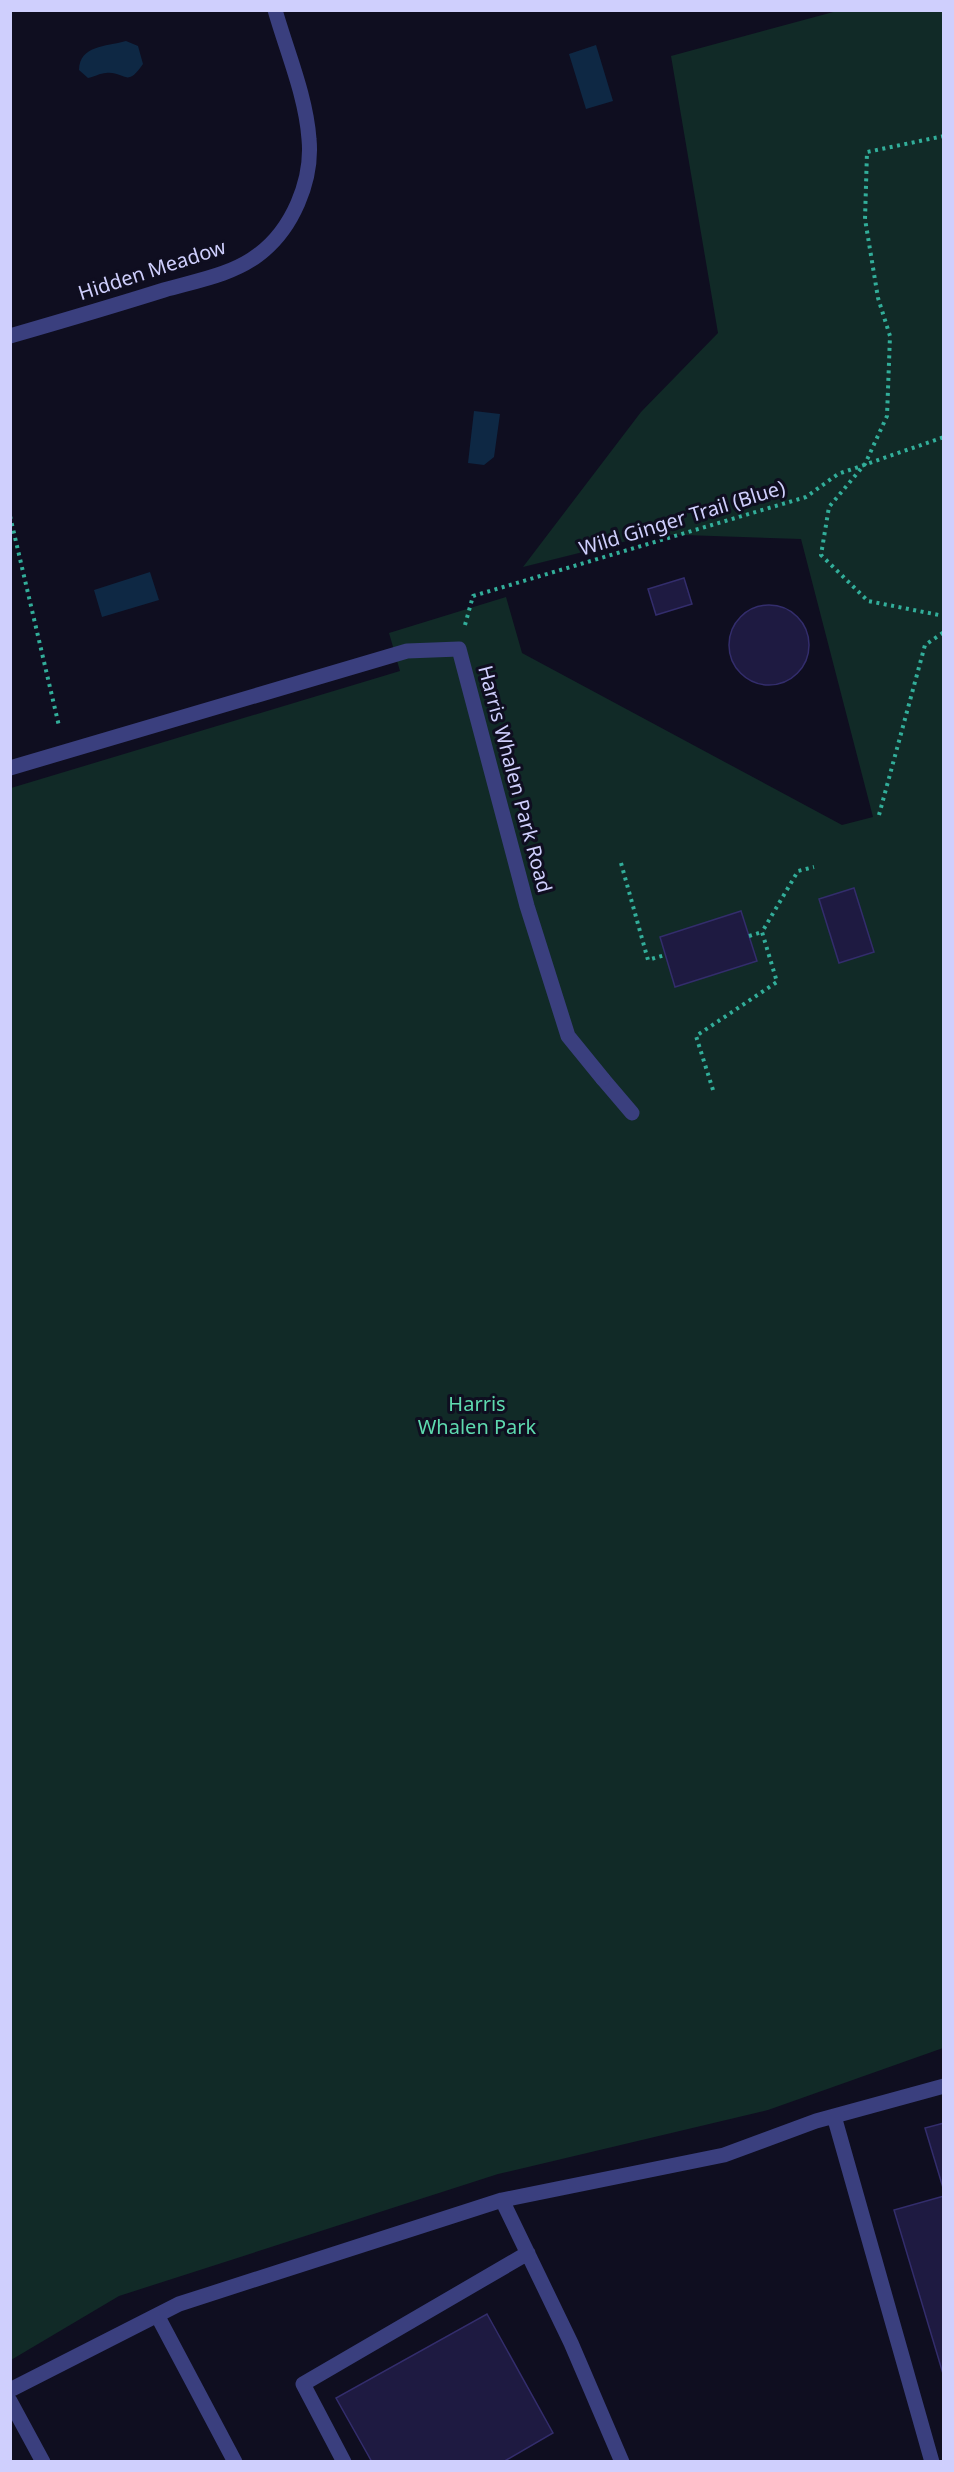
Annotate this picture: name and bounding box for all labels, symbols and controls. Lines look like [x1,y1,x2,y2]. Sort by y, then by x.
street label: Hidden Meadow [75,233,229,306]
street label: Wild Ginger Trail (Blue) [576,473,788,562]
street label: Harris Whalen Park Road [472,662,559,895]
park label: Harris Whalen Park [418,1390,537,1440]

